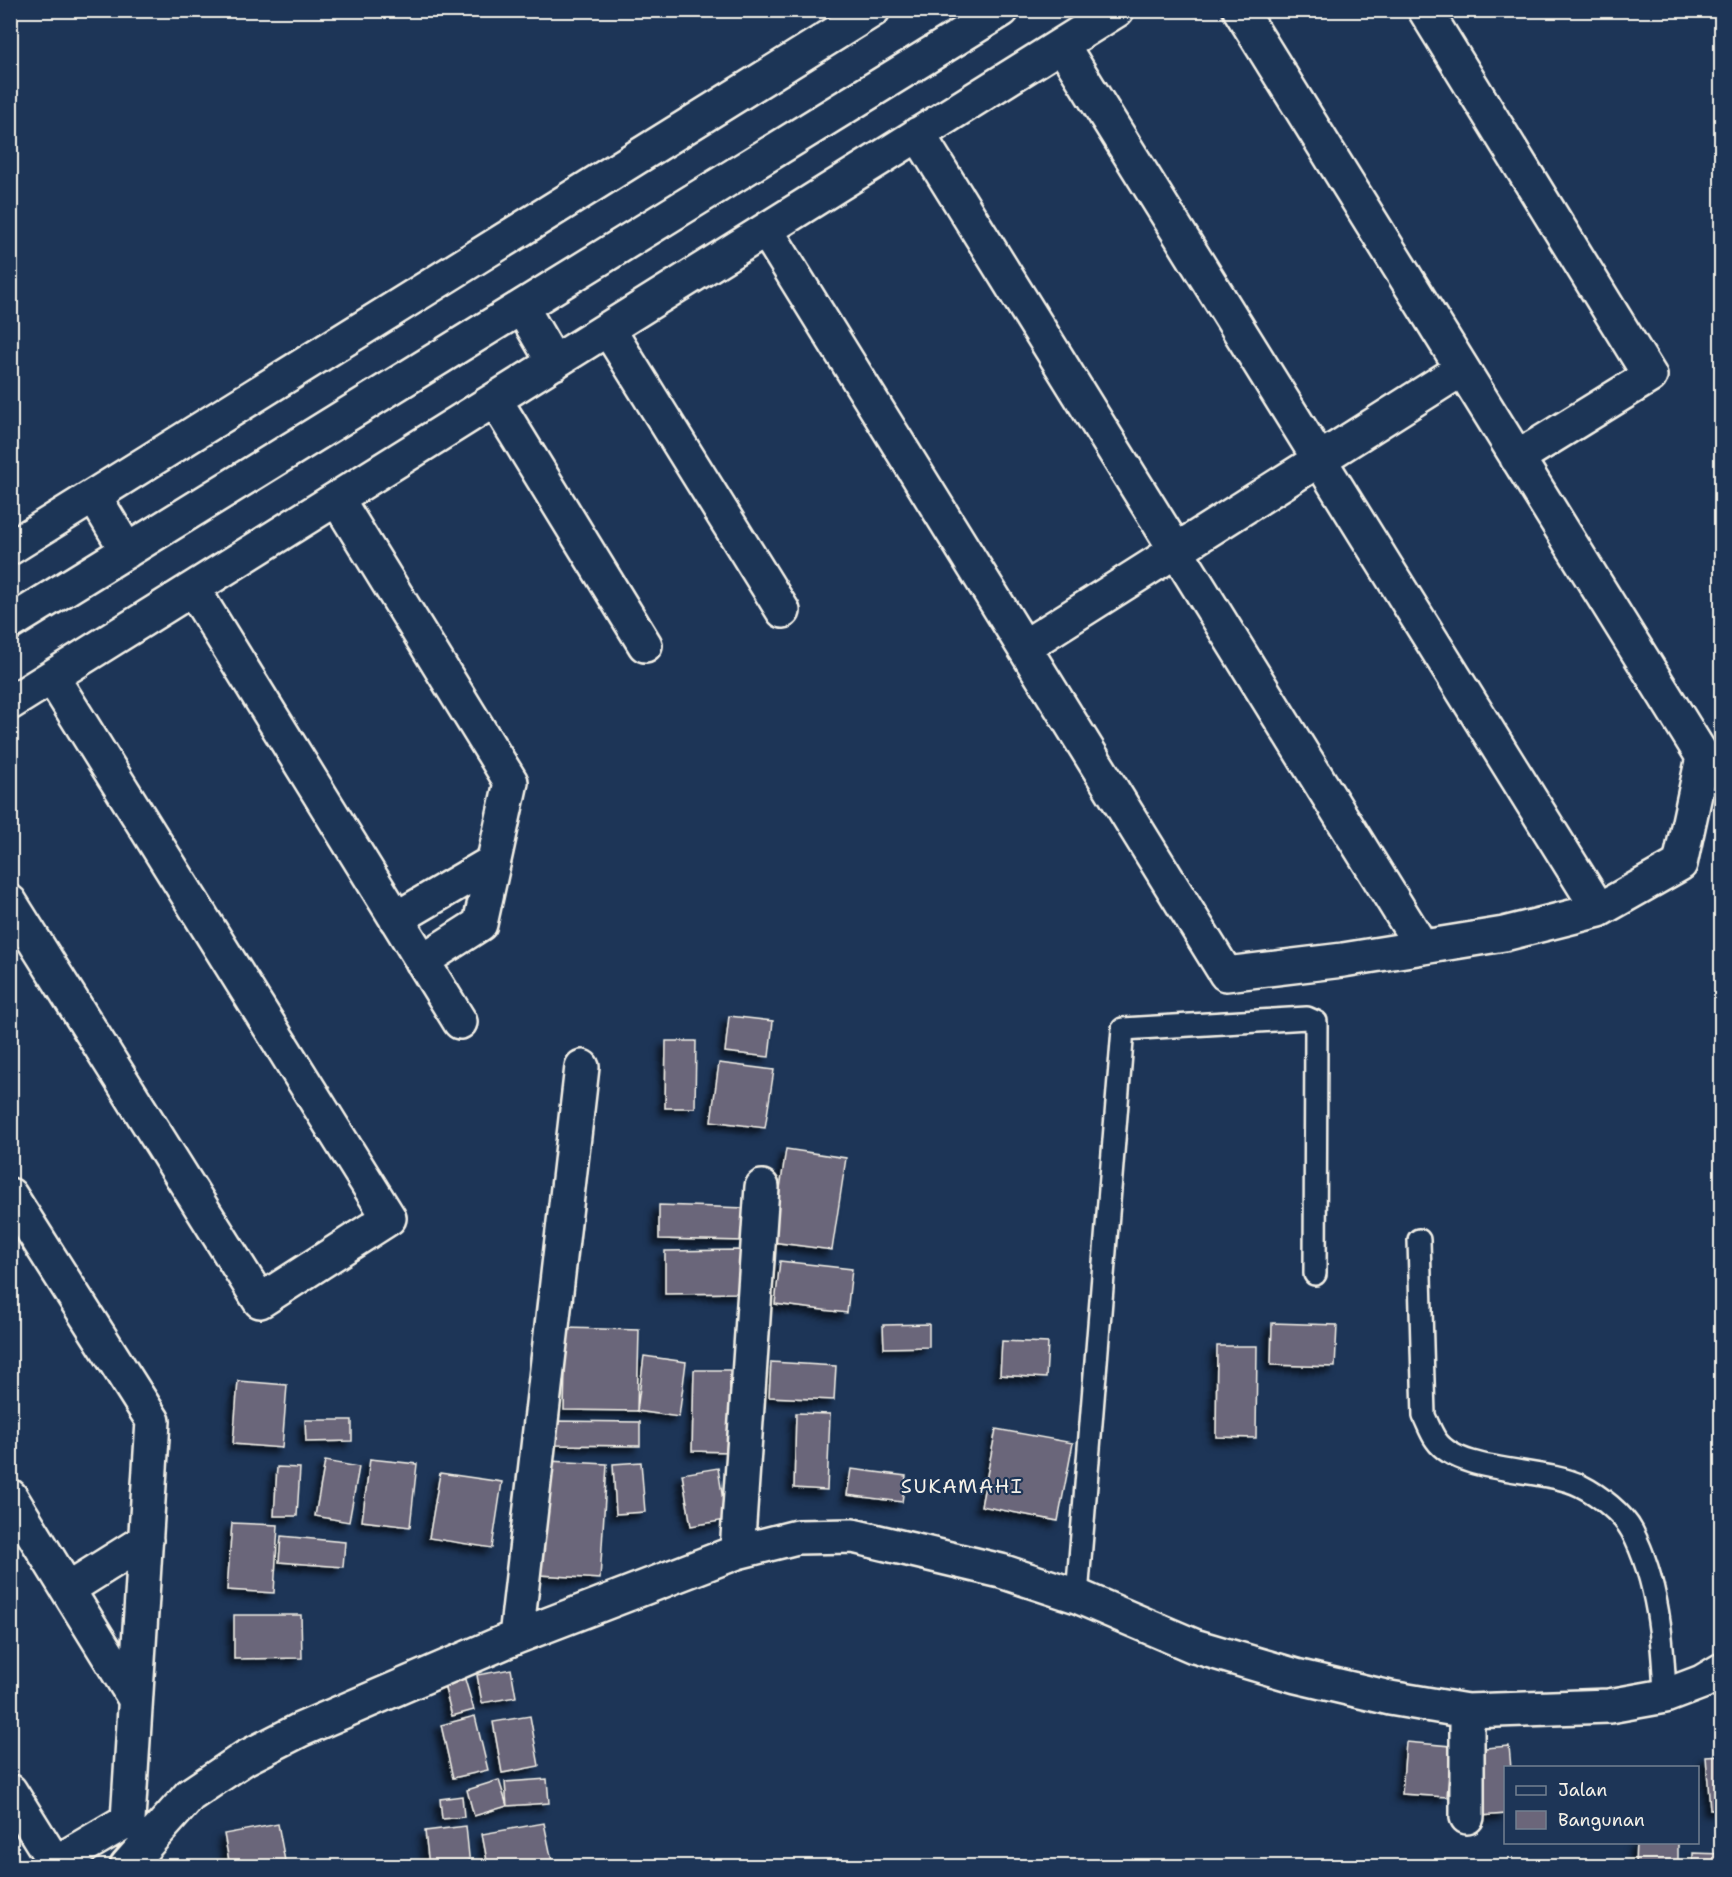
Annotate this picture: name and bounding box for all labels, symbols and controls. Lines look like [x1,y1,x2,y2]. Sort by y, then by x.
district label: SUKAMAHI [901,1473,1023,1499]
legend [1504,1766,1699,1844]
text: Jalan [1558,1778,1607,1802]
text: Bangunan [1558,1808,1645,1832]

